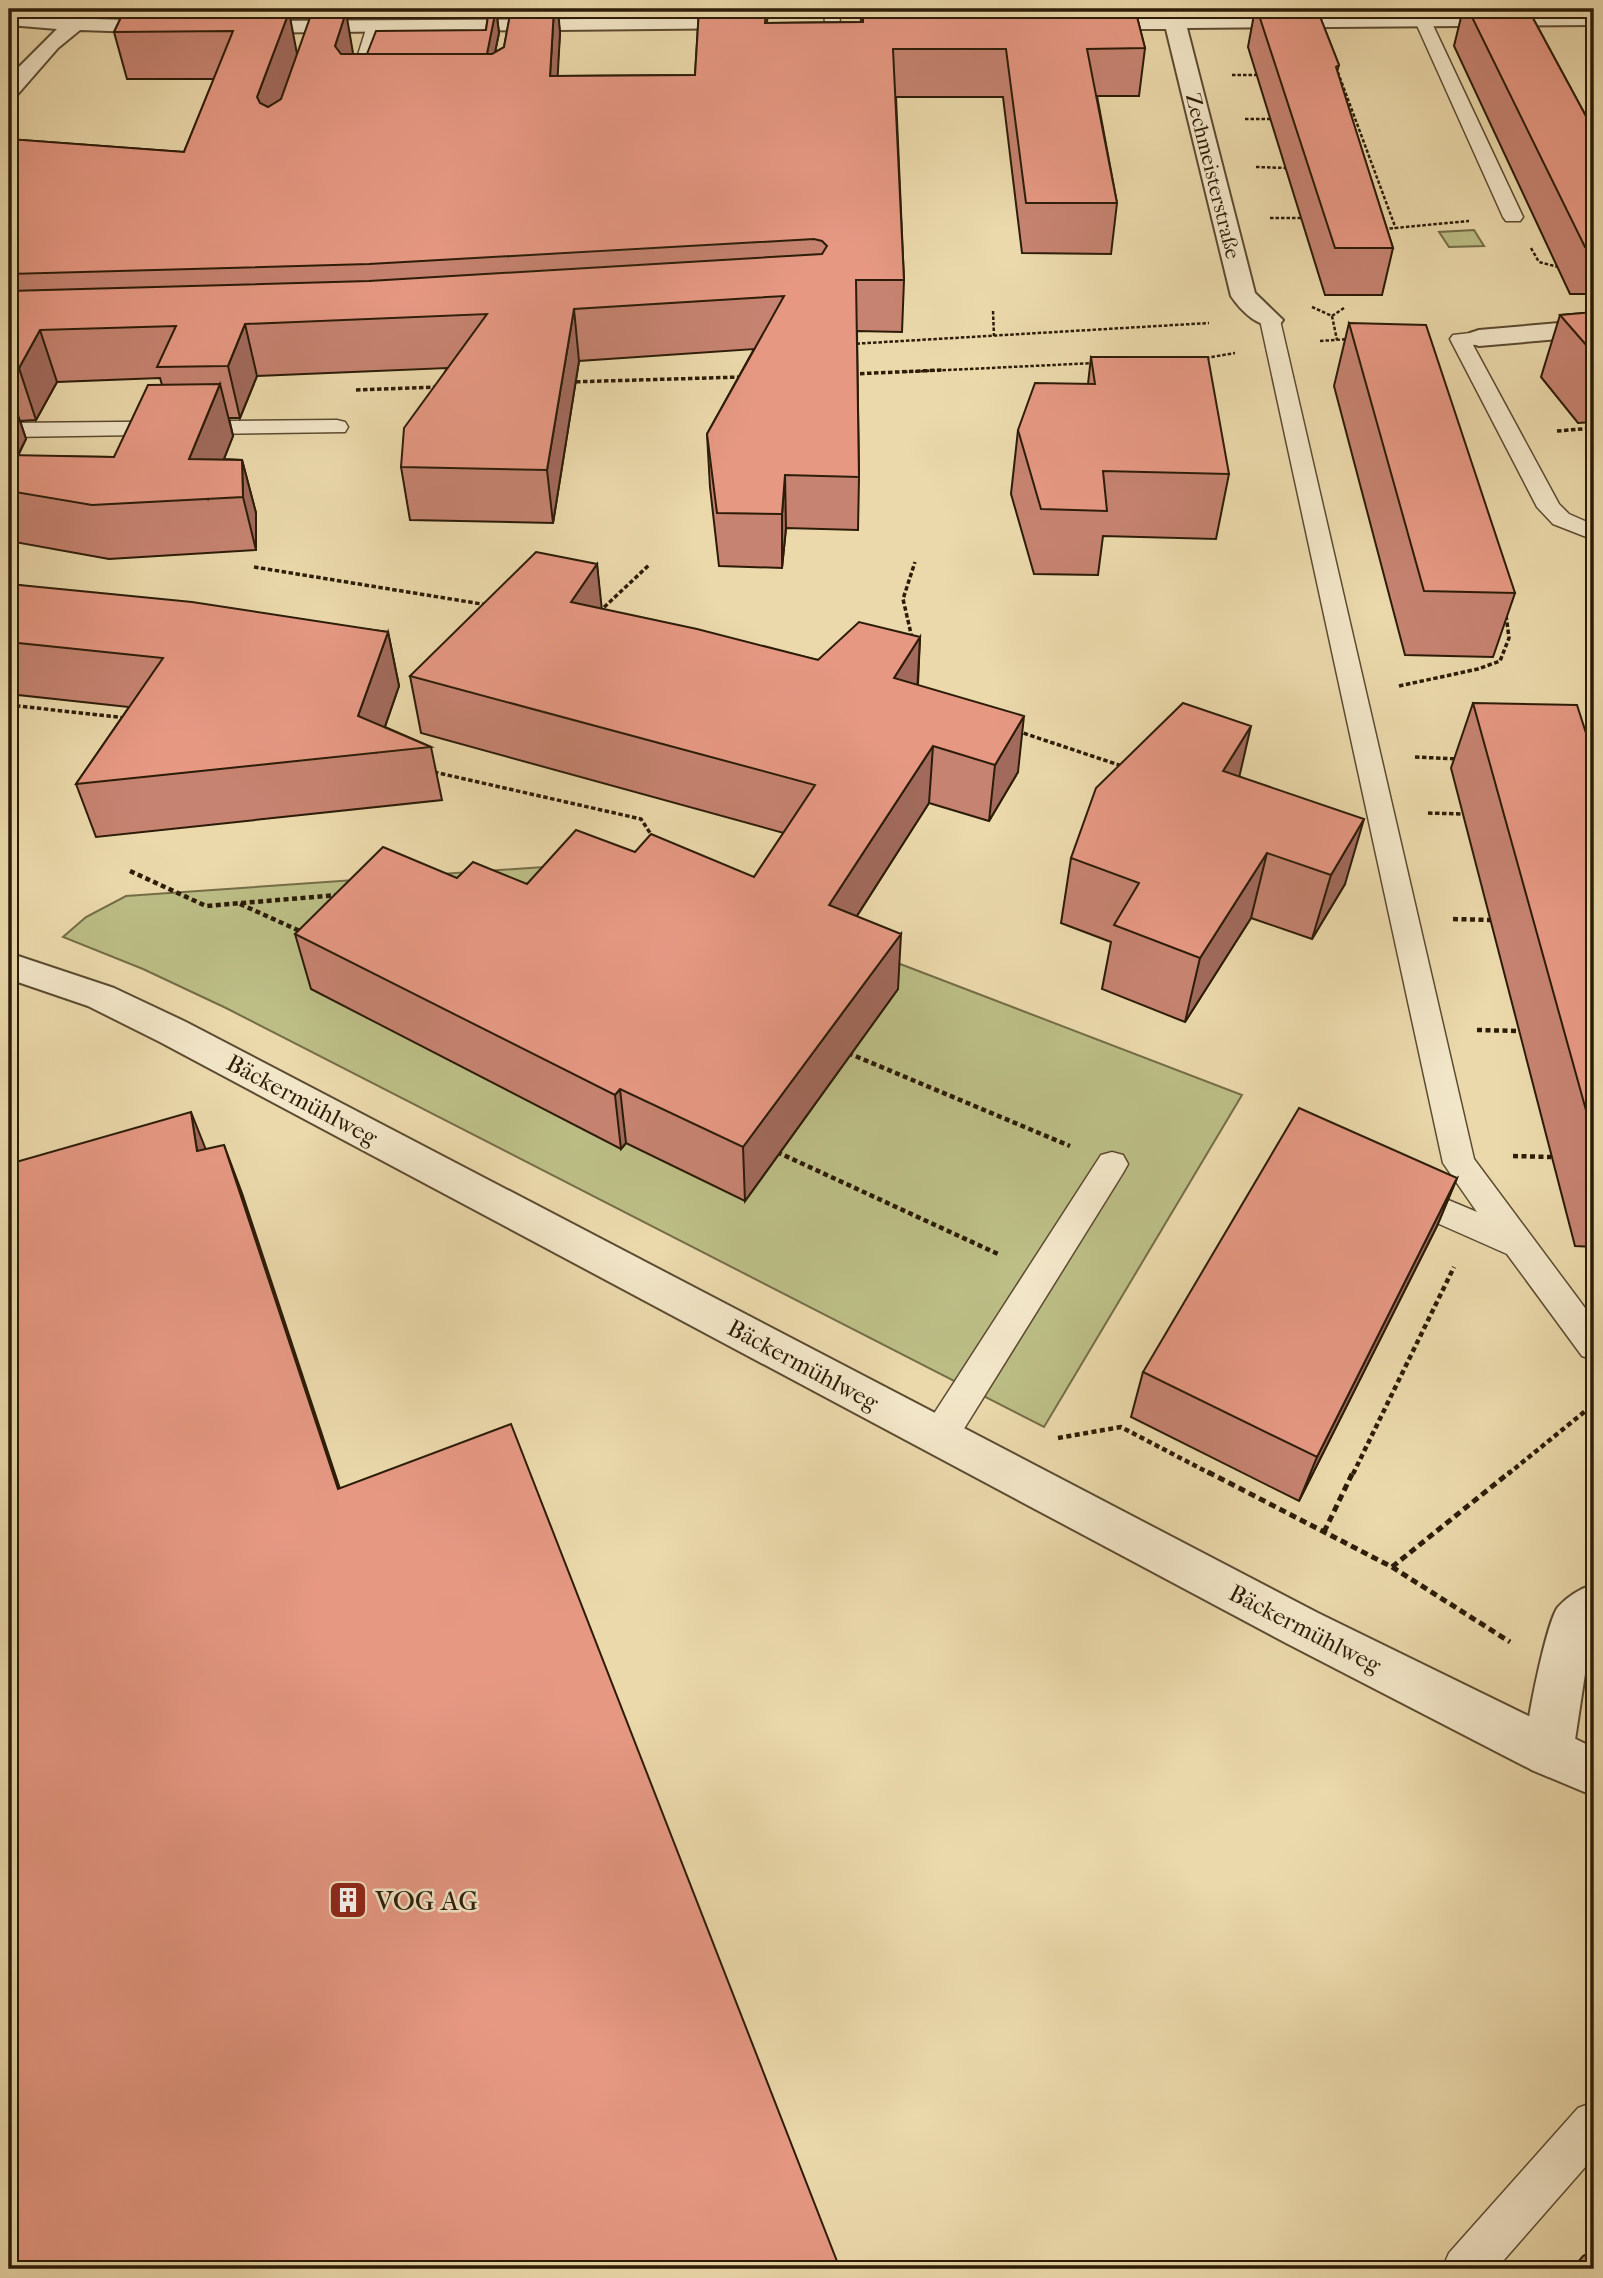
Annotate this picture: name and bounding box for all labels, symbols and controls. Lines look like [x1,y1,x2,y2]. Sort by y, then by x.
street label: Zechmeisterstraße [1181,91,1245,261]
street label: Bäckermühlweg [222,1049,383,1152]
street label: Bäckermühlweg [723,1314,884,1417]
street label: Bäckermühlweg [1224,1579,1387,1680]
building icon: VOG AG [327,1879,369,1921]
place label: VOG AG [374,1884,478,1917]

